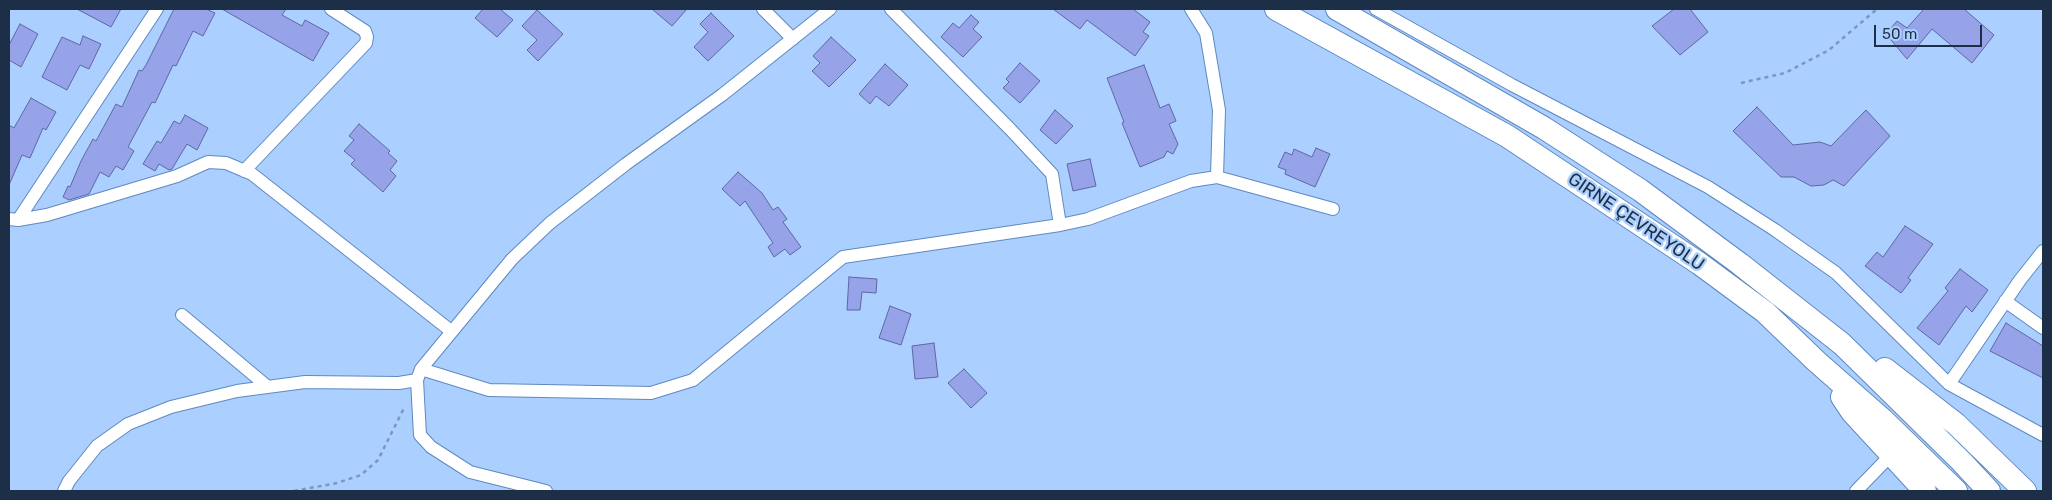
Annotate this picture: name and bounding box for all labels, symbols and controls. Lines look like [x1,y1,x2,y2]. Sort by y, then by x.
scale bar [1877,15,1984,47]
text: 50 m [1882,25,1917,43]
street label: GIRNE ÇEVREYOLU [1564,168,1708,276]

